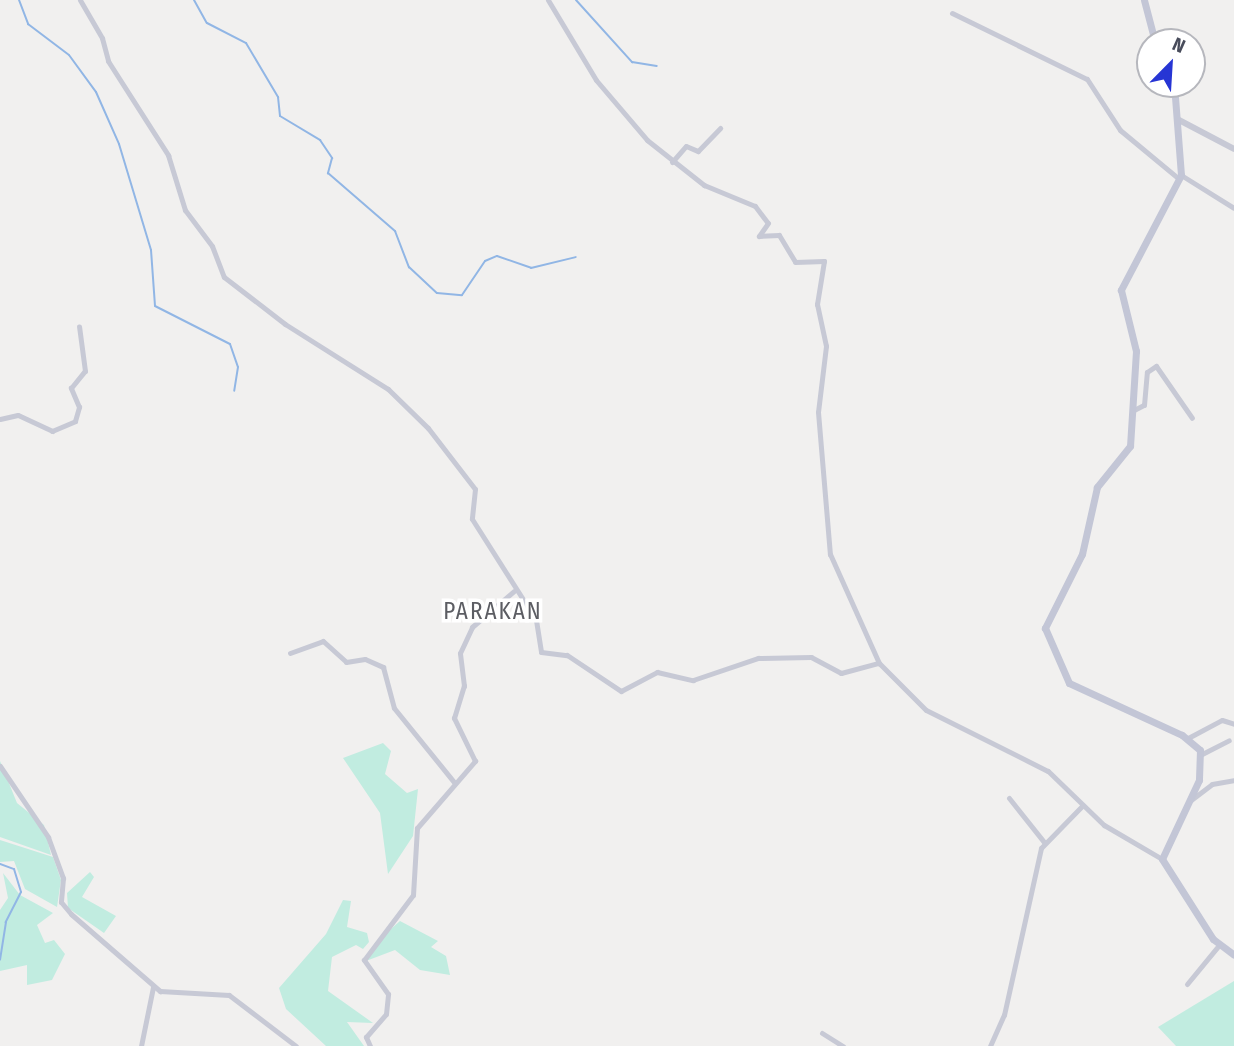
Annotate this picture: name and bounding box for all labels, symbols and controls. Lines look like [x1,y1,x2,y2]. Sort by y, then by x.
north arrow [1136,28,1206,98]
text: N [1169,32,1189,58]
district label: PARAKAN [444,597,542,625]

